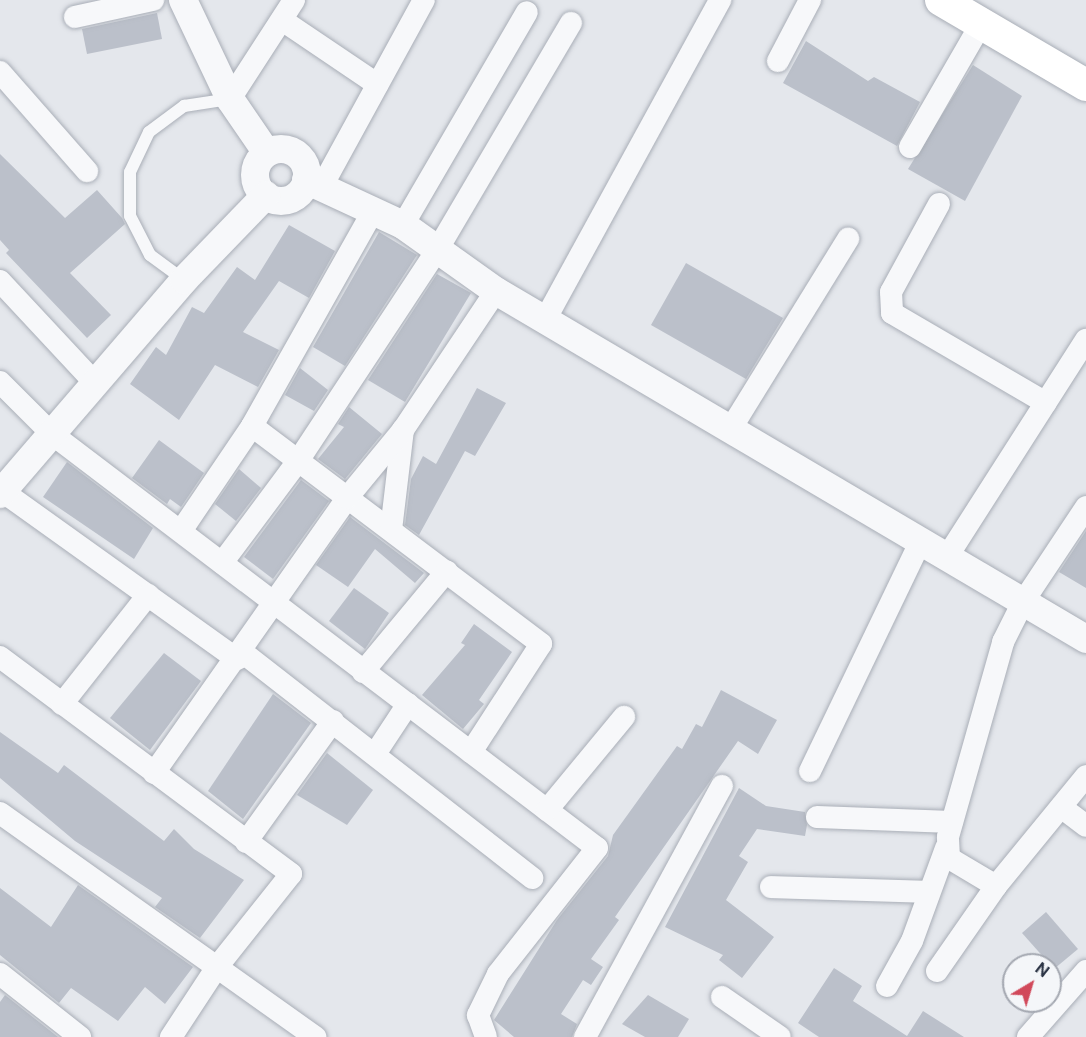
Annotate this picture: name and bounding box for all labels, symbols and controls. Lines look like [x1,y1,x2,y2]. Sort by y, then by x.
north arrow [1002,953,1062,1013]
text: N [1031,959,1053,981]

